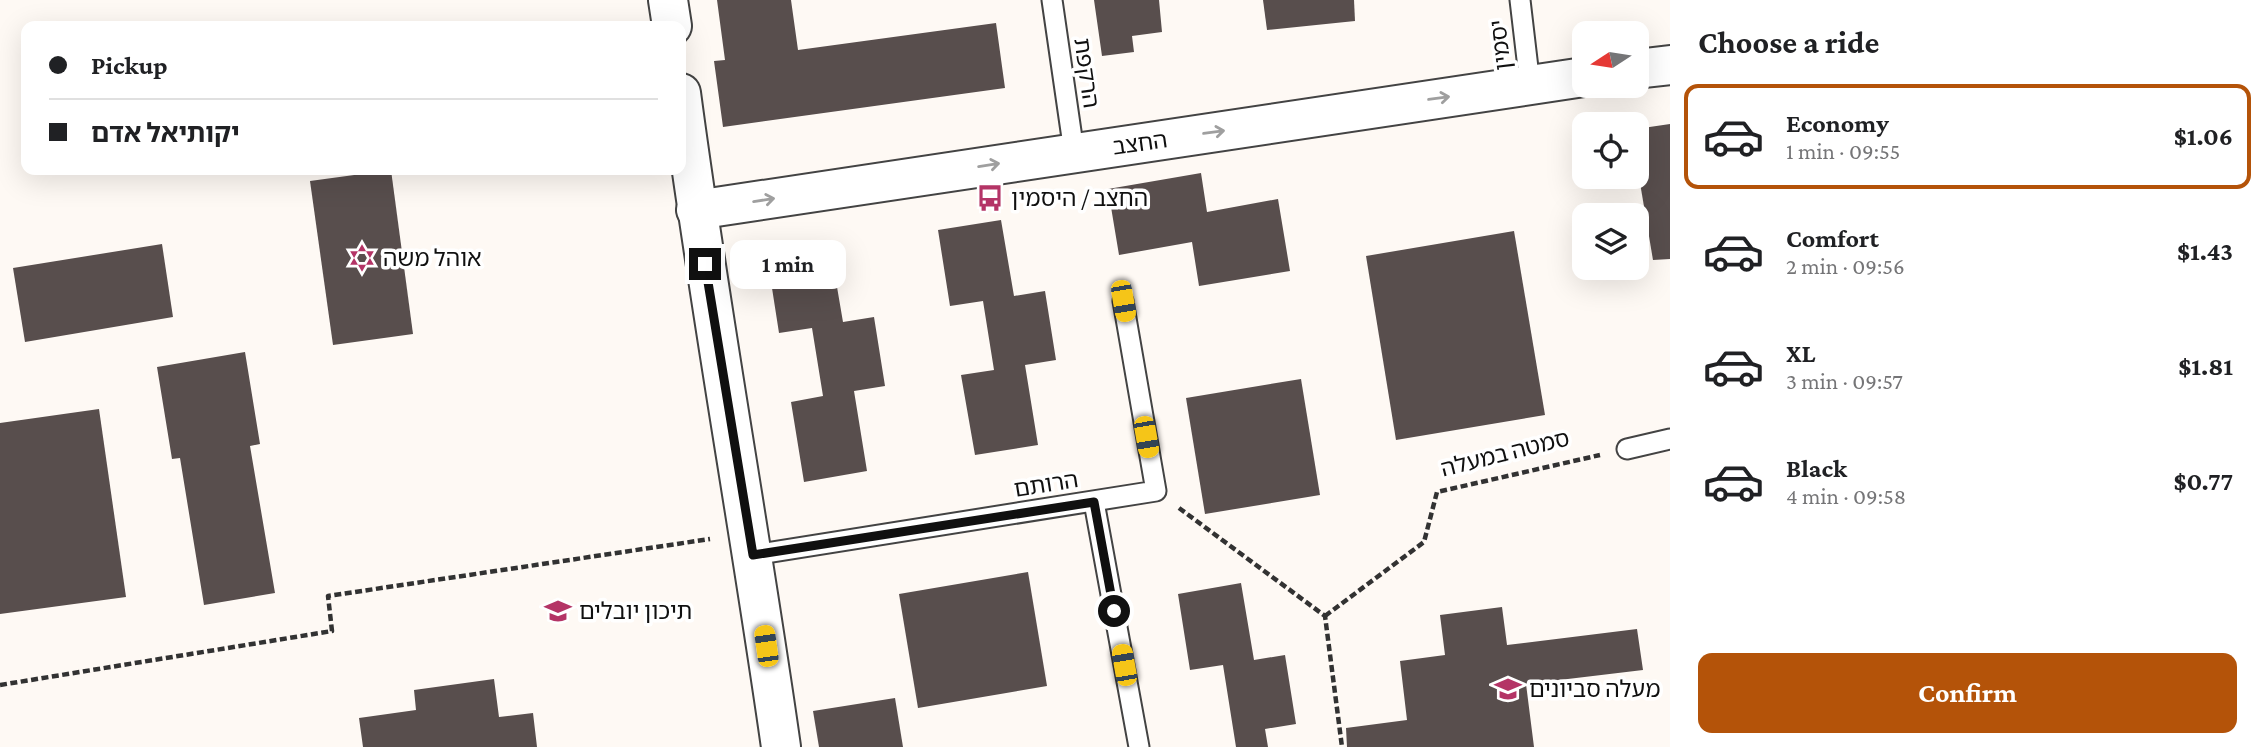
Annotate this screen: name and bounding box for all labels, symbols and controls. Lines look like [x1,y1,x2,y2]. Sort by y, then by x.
street label: יסמין [1484,18,1516,72]
north arrow [1572,21,1648,98]
map controls [1572,21,1649,280]
text: Choose a ride [1698,24,1879,60]
street label: הרקפת [1069,36,1105,110]
text: Pickup [91,51,168,80]
one-way arrow [1427,91,1449,104]
icon: car [1702,105,1765,168]
text: Economy [1786,109,1889,138]
button: locate [1572,112,1649,189]
text: יקותיאל אדם [91,119,240,148]
text: $1.06 [2174,122,2233,151]
one-way arrow [1202,125,1224,138]
street label: החצב [1111,126,1169,160]
text: 1 min · 09:55 [1786,138,1900,164]
one-way arrow [977,159,999,172]
bus stop icon: החצב / היסמין [975,183,1005,213]
place label: החצב / היסמין [1011,185,1148,211]
one-way arrow [752,193,775,206]
button: layers [1572,203,1649,280]
icon: car [1702,220,1765,283]
text: Comfort [1786,224,1879,253]
text: $1.43 [2177,237,2233,266]
callout: 1 min [730,240,845,288]
synagogue icon: אוהל משה [347,243,377,273]
place label: אוהל משה [383,245,482,271]
route end [689,248,721,280]
text: 1 min [762,251,814,277]
text: 2 min · 09:56 [1786,253,1905,279]
car [1110,278,1137,324]
icon: car [1702,335,1765,398]
text: XL [1786,339,1815,368]
text: $1.81 [2178,352,2233,381]
text: 3 min · 09:57 [1786,368,1903,394]
car [1133,414,1160,460]
street label: סמטה במעלה [1438,424,1572,482]
icon: car [1702,450,1765,513]
text: Black [1786,454,1847,483]
street label: הרותם [1012,466,1080,502]
text: $0.77 [2173,467,2233,496]
text: 4 min · 09:58 [1786,483,1906,509]
route start [1098,595,1130,627]
school or university icon: תיכון יובלים [543,596,573,626]
place label: תיכון יובלים [579,598,692,624]
car [753,624,780,668]
car [1111,642,1138,688]
button: Confirm [1698,653,2237,733]
school or university icon: מעלה סביונים [1493,674,1523,704]
place label: מעלה סביונים [1529,676,1660,702]

